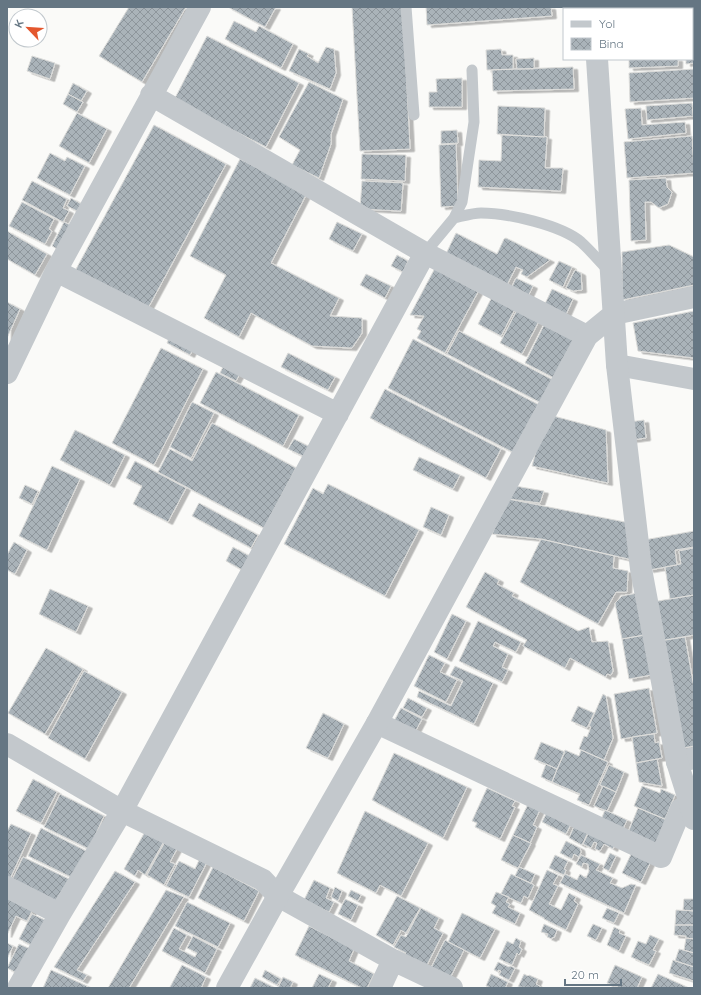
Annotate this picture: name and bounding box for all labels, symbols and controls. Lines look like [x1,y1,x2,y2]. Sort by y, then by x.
north arrow [8,8,48,48]
legend [563,8,693,60]
text: Yol [599,16,615,31]
text: K [11,18,27,30]
text: Bina [599,36,624,51]
scale bar [565,961,621,987]
text: 20 m [571,967,599,982]

